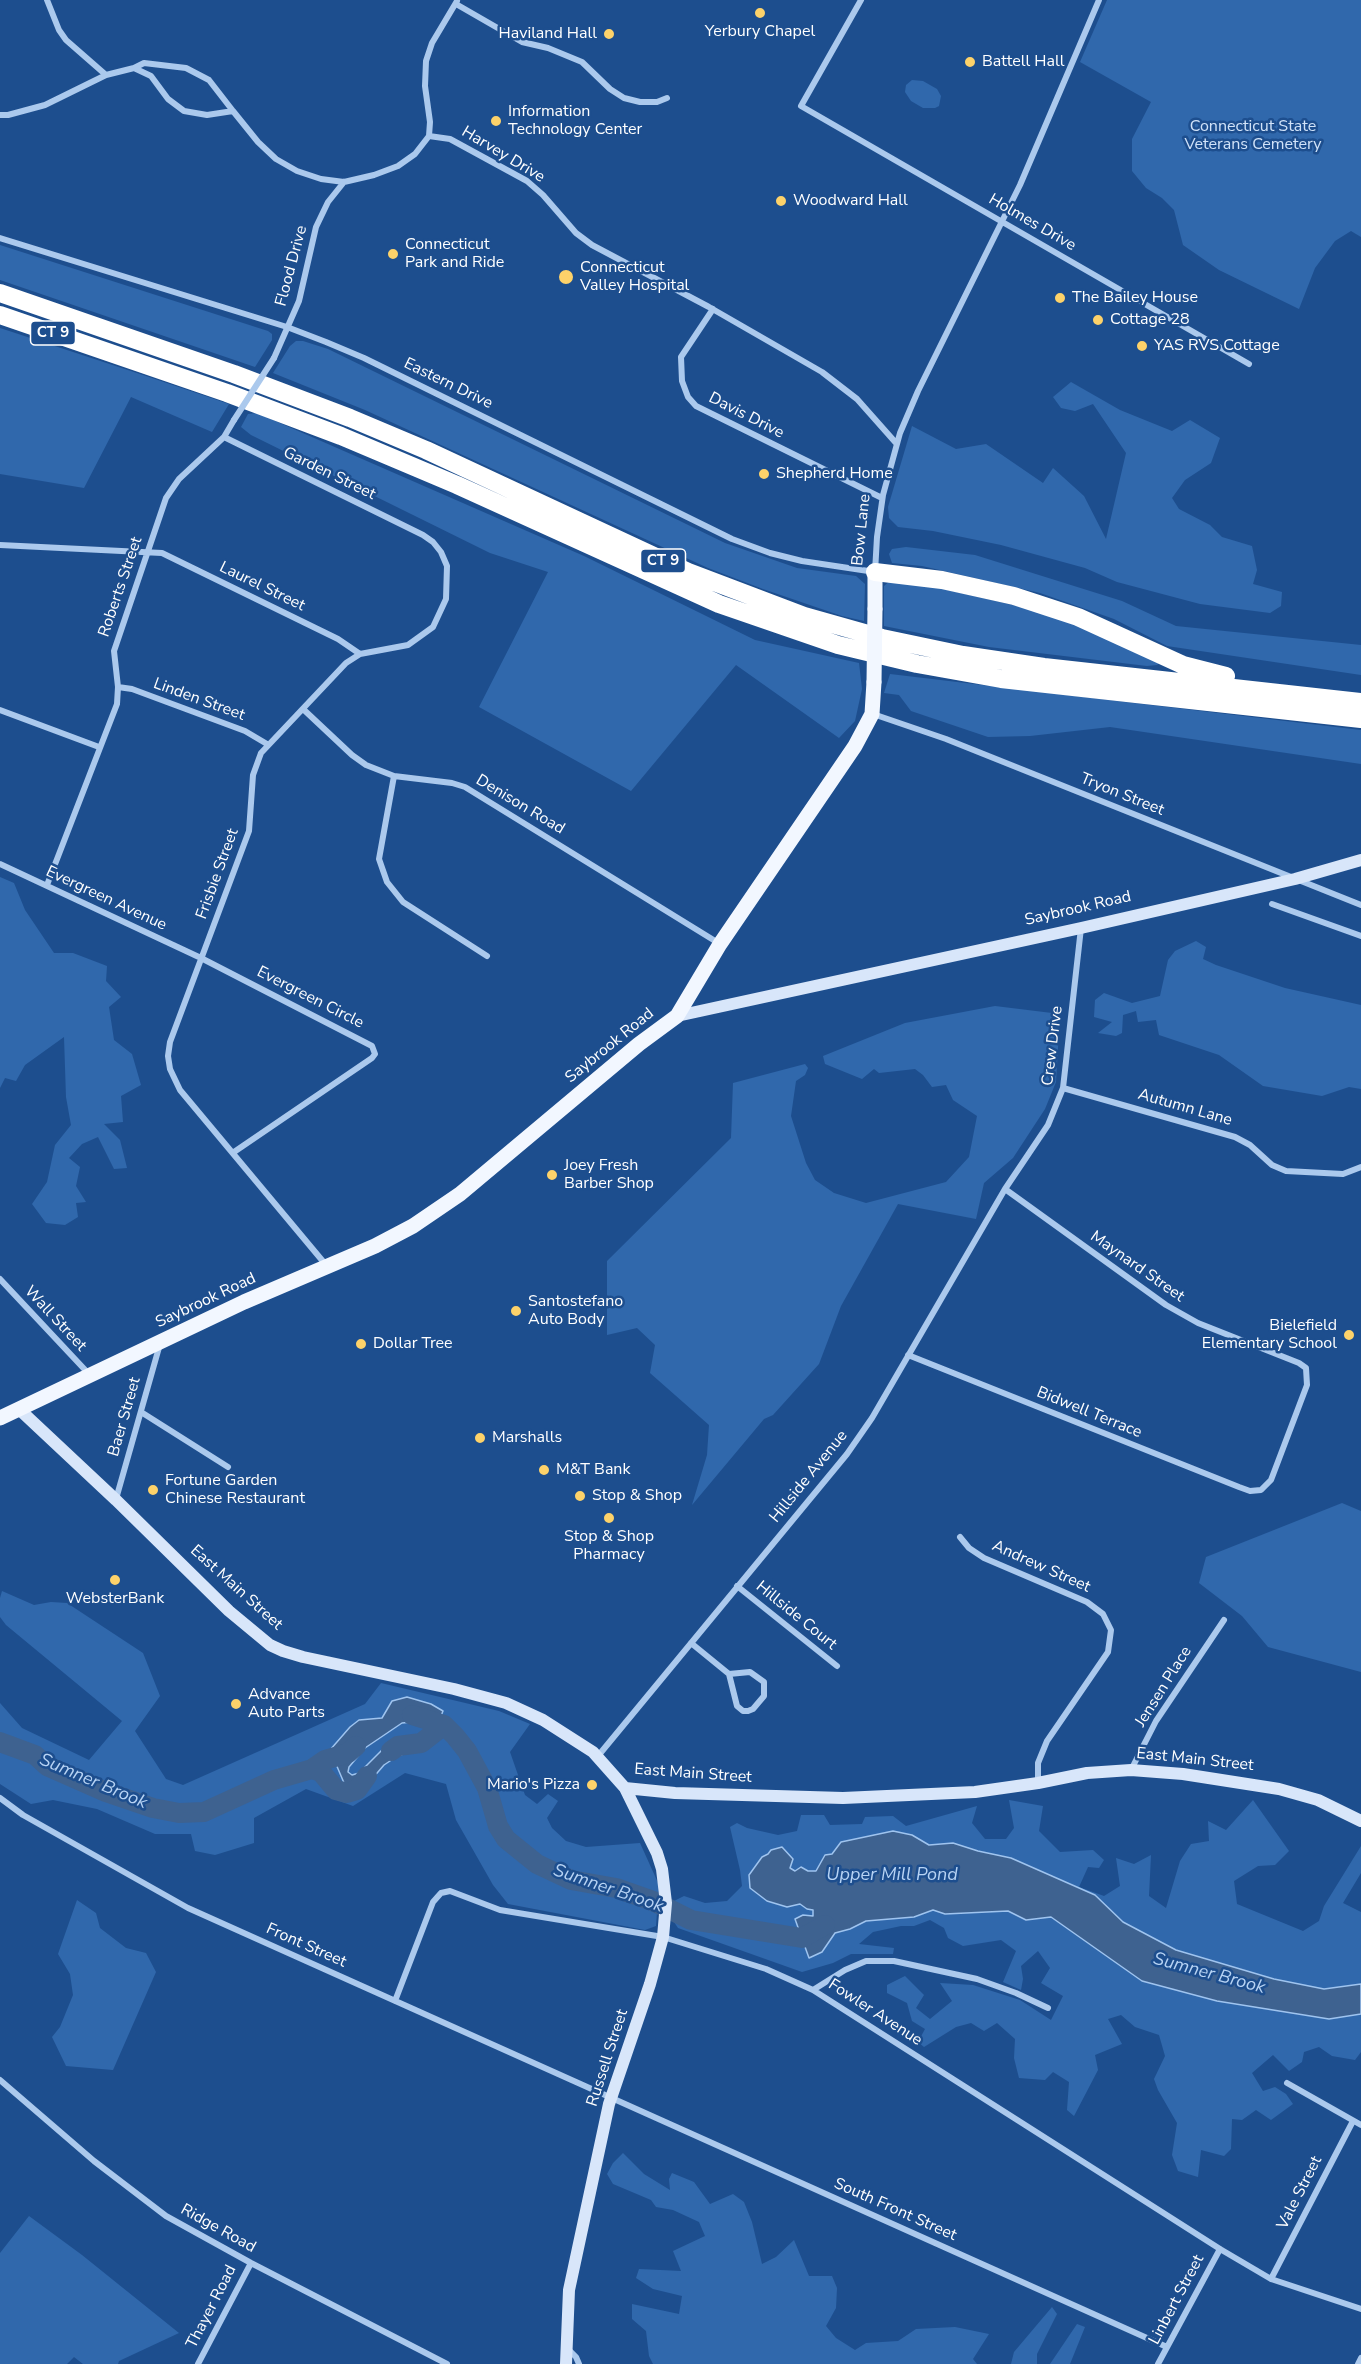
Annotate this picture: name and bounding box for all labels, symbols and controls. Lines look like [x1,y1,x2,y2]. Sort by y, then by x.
marker: Yerbury Chapel [753,6,767,20]
place label: Yerbury Chapel [705,22,815,42]
place label: Haviland Hall [499,24,597,44]
marker: Haviland Hall [602,27,616,41]
place label: Battell Hall [982,52,1064,72]
marker: Battell Hall [963,55,977,69]
place label: Information Technology Center [508,102,642,140]
marker: Information Technology Center [489,114,503,128]
park label: Connecticut State Veterans Cemetery [1184,117,1322,155]
street label: Harvey Drive [458,123,548,187]
street label: Holmes Drive [985,190,1079,256]
place label: Woodward Hall [793,191,908,211]
marker: Woodward Hall [774,194,788,208]
street label: Flood Drive [272,224,312,308]
place label: Connecticut Park and Ride [405,235,504,273]
marker: Connecticut Park and Ride [386,247,400,261]
place label: Connecticut Valley Hospital [580,258,689,296]
marker: Connecticut Valley Hospital [557,268,575,286]
place label: The Bailey House [1072,288,1198,308]
marker: The Bailey House [1053,291,1067,305]
place label: Cottage 28 [1110,310,1190,330]
marker: Cottage 28 [1091,313,1105,327]
road number: CT 9 [31,321,76,345]
place label: YAS RVS Cottage [1154,336,1280,356]
marker: YAS RVS Cottage [1135,339,1149,353]
street label: Eastern Drive [401,354,495,414]
street label: Davis Drive [705,389,787,443]
street label: Garden Street [280,443,378,505]
place label: Shepherd Home [776,464,893,484]
marker: Shepherd Home [757,467,771,481]
street label: Bow Lane [849,493,875,567]
street label: Roberts Street [95,534,147,640]
road number: CT 9 [640,549,686,573]
street label: Laurel Street [216,558,308,616]
street label: Linden Street [151,675,247,725]
street label: Tryon Street [1077,770,1167,820]
street label: Denison Road [472,771,568,839]
street label: Frisbie Street [193,826,243,922]
street label: Evergreen Avenue [43,863,169,935]
street label: Saybrook Road [1023,887,1133,931]
street label: Evergreen Circle [253,963,367,1033]
street label: Saybrook Road [562,1004,658,1088]
street label: Crew Drive [1039,1005,1067,1087]
street label: Autumn Lane [1136,1085,1234,1131]
place label: Joey Fresh Barber Shop [564,1156,654,1194]
marker: Joey Fresh Barber Shop [545,1168,559,1182]
street label: Maynard Street [1086,1227,1188,1307]
street label: Saybrook Road [153,1269,259,1333]
street label: Wall Street [20,1282,90,1356]
place label: Santostefano Auto Body [528,1292,623,1330]
marker: Santostefano Auto Body [509,1304,523,1318]
place label: Bielefield Elementary School [1202,1316,1337,1354]
marker: Bielefield Elementary School [1342,1328,1356,1342]
place label: Dollar Tree [373,1334,453,1354]
marker: Dollar Tree [354,1337,368,1351]
street label: Baer Street [105,1375,145,1459]
street label: Bidwell Terrace [1034,1383,1144,1443]
street label: Hillside Avenue [766,1427,852,1527]
place label: Marshalls [492,1428,562,1448]
marker: Marshalls [473,1431,487,1445]
place label: M&T Bank [556,1460,630,1480]
marker: M&T Bank [537,1463,551,1477]
place label: Fortune Garden Chinese Restaurant [165,1471,305,1509]
marker: Fortune Garden Chinese Restaurant [146,1483,160,1497]
place label: Stop & Shop [592,1486,682,1506]
marker: Stop & Shop [573,1489,587,1503]
marker: Stop & Shop Pharmacy [602,1511,616,1525]
place label: Stop & Shop Pharmacy [564,1527,654,1565]
street label: Andrew Street [989,1537,1093,1597]
street label: East Main Street [186,1541,286,1635]
marker: WebsterBank [108,1573,122,1587]
street label: Hillside Court [752,1578,840,1654]
place label: WebsterBank [66,1589,164,1609]
street label: Jensen Place [1132,1643,1196,1731]
place label: Advance Auto Parts [248,1685,325,1723]
marker: Advance Auto Parts [229,1697,243,1711]
street label: East Main Street [1135,1744,1255,1776]
water label: Sumner Brook [36,1750,150,1814]
street label: East Main Street [634,1760,752,1788]
place label: Mario's Pizza [487,1775,580,1795]
marker: Mario's Pizza [585,1778,599,1792]
water label: Sumner Brook [550,1860,666,1918]
water label: Upper Mill Pond [826,1865,958,1887]
street label: Front Street [263,1920,349,1972]
water label: Sumner Brook [1151,1949,1267,1999]
street label: Fowler Avenue [824,1975,926,2051]
street label: Russell Street [583,2007,633,2109]
street label: Vale Street [1273,2153,1327,2233]
street label: South Front Street [831,2174,959,2246]
street label: Ridge Road [177,2200,259,2258]
street label: Linbert Street [1145,2252,1209,2348]
street label: Thayer Road [183,2262,241,2352]

